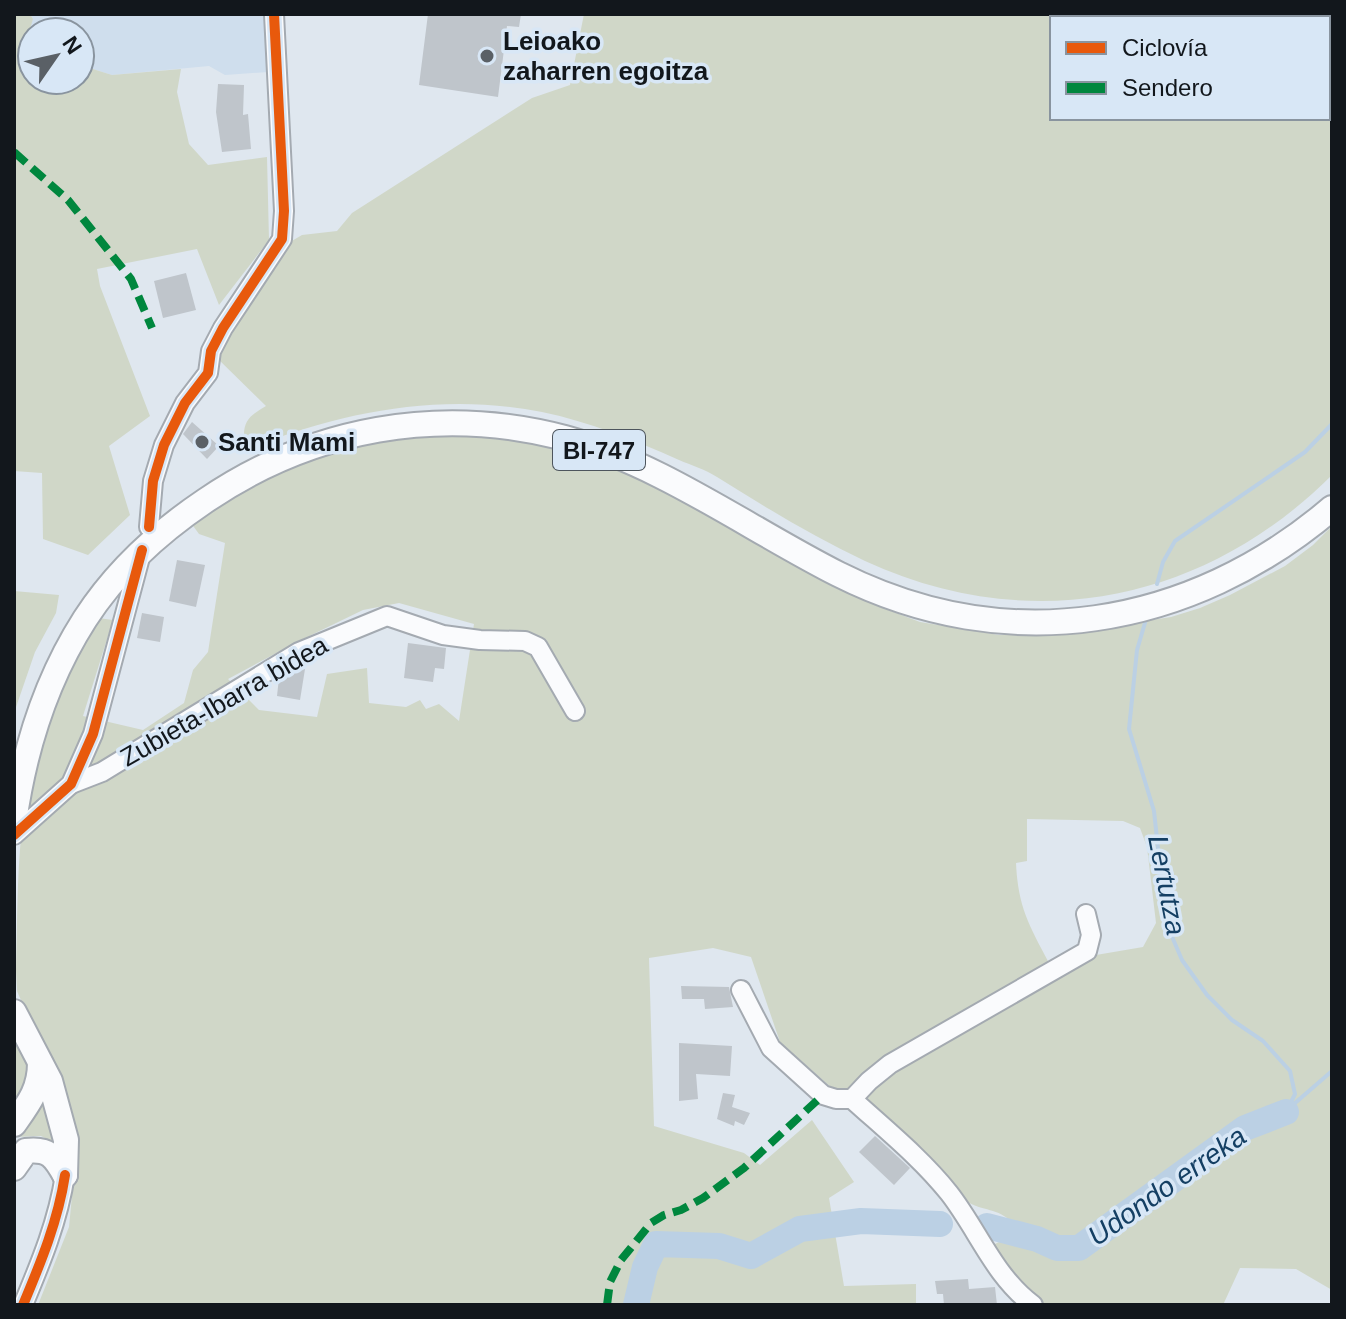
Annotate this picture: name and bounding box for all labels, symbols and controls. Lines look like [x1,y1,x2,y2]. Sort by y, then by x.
north arrow [16,16,96,96]
legend [1050,16,1330,120]
place label: Leioako zaharren egoitza [503,26,709,86]
text: N [57,32,87,59]
text: Ciclovía [1122,34,1208,61]
marker: Leioako zaharren egoitza [478,47,496,65]
text: Sendero [1122,74,1213,101]
place label: Santi Mami [218,427,355,457]
road number: BI-747 [553,430,645,470]
marker: Santi Mami [193,433,211,451]
street label: Zubieta-Ibarra bidea [115,629,333,773]
water label: Lertutza [1142,832,1192,938]
water label: Udondo erreka [1082,1120,1252,1252]

